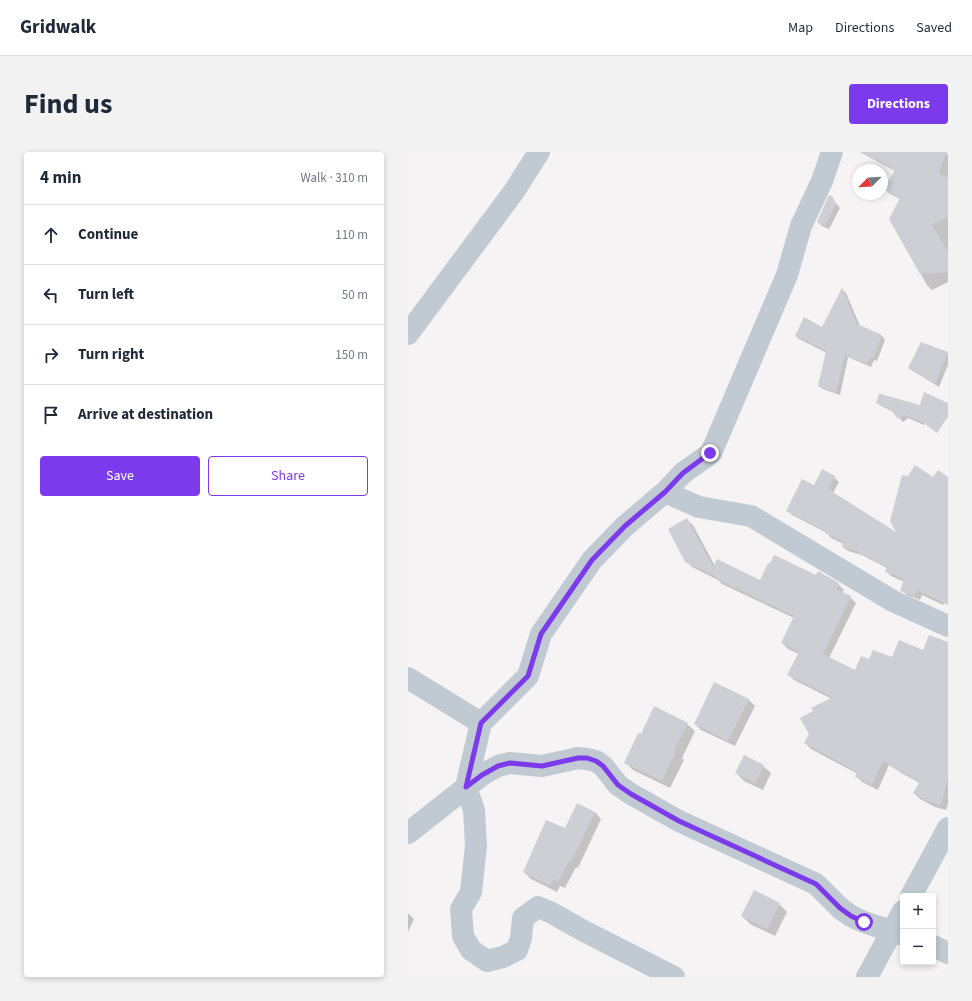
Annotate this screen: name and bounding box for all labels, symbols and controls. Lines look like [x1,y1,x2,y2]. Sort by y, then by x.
text: Gridwalk [20,14,96,41]
text: Map [788,18,813,38]
text: Directions [835,18,894,38]
text: Saved [916,18,952,38]
text: Find us [24,84,112,124]
button: Directions [849,84,948,124]
north arrow [852,164,888,200]
text: 4 min [40,166,81,190]
text: Walk · 310 m [300,169,368,187]
icon: ahead [40,224,62,246]
text: Continue [78,224,138,245]
text: 110 m [335,226,368,244]
icon: left [40,284,62,306]
text: Turn left [78,284,134,305]
text: 50 m [342,286,368,304]
icon: right [40,344,62,366]
text: Turn right [78,344,144,365]
text: 150 m [335,346,368,364]
icon: arrive [40,404,62,426]
text: Arrive at destination [78,404,213,425]
route end [701,444,719,462]
button: Save [40,456,200,496]
button: Share [208,456,368,496]
map controls [900,893,936,965]
button: + [900,893,936,929]
route start [855,913,873,931]
button: − [900,929,936,965]

